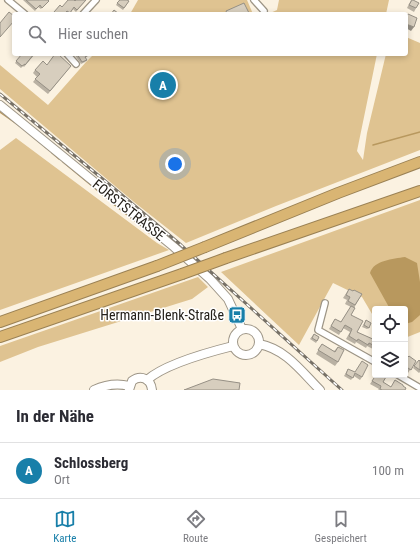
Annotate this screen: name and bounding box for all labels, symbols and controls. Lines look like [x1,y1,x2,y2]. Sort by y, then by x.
search box [12,12,408,56]
icon: search [26,23,48,45]
text: Hier suchen [58,25,128,43]
pin: A [150,70,176,100]
your location [165,154,185,174]
street label: FORSTSTRASSE [90,176,168,244]
bus stop icon: Hermann-Blenk-Straße [227,305,247,325]
map controls [372,306,408,378]
button: locate [372,306,408,342]
place label: Hermann-Blenk-Straße [100,307,224,323]
button: layers [372,342,408,378]
text: In der Nähe [16,406,94,426]
text: Schlossberg [54,454,128,472]
text: A [25,463,33,478]
text: 100 m [372,463,404,478]
text: Ort [54,472,70,487]
tab: Karte [53,508,77,545]
tab: Route [183,508,208,545]
tab: Gespeichert [315,508,367,545]

